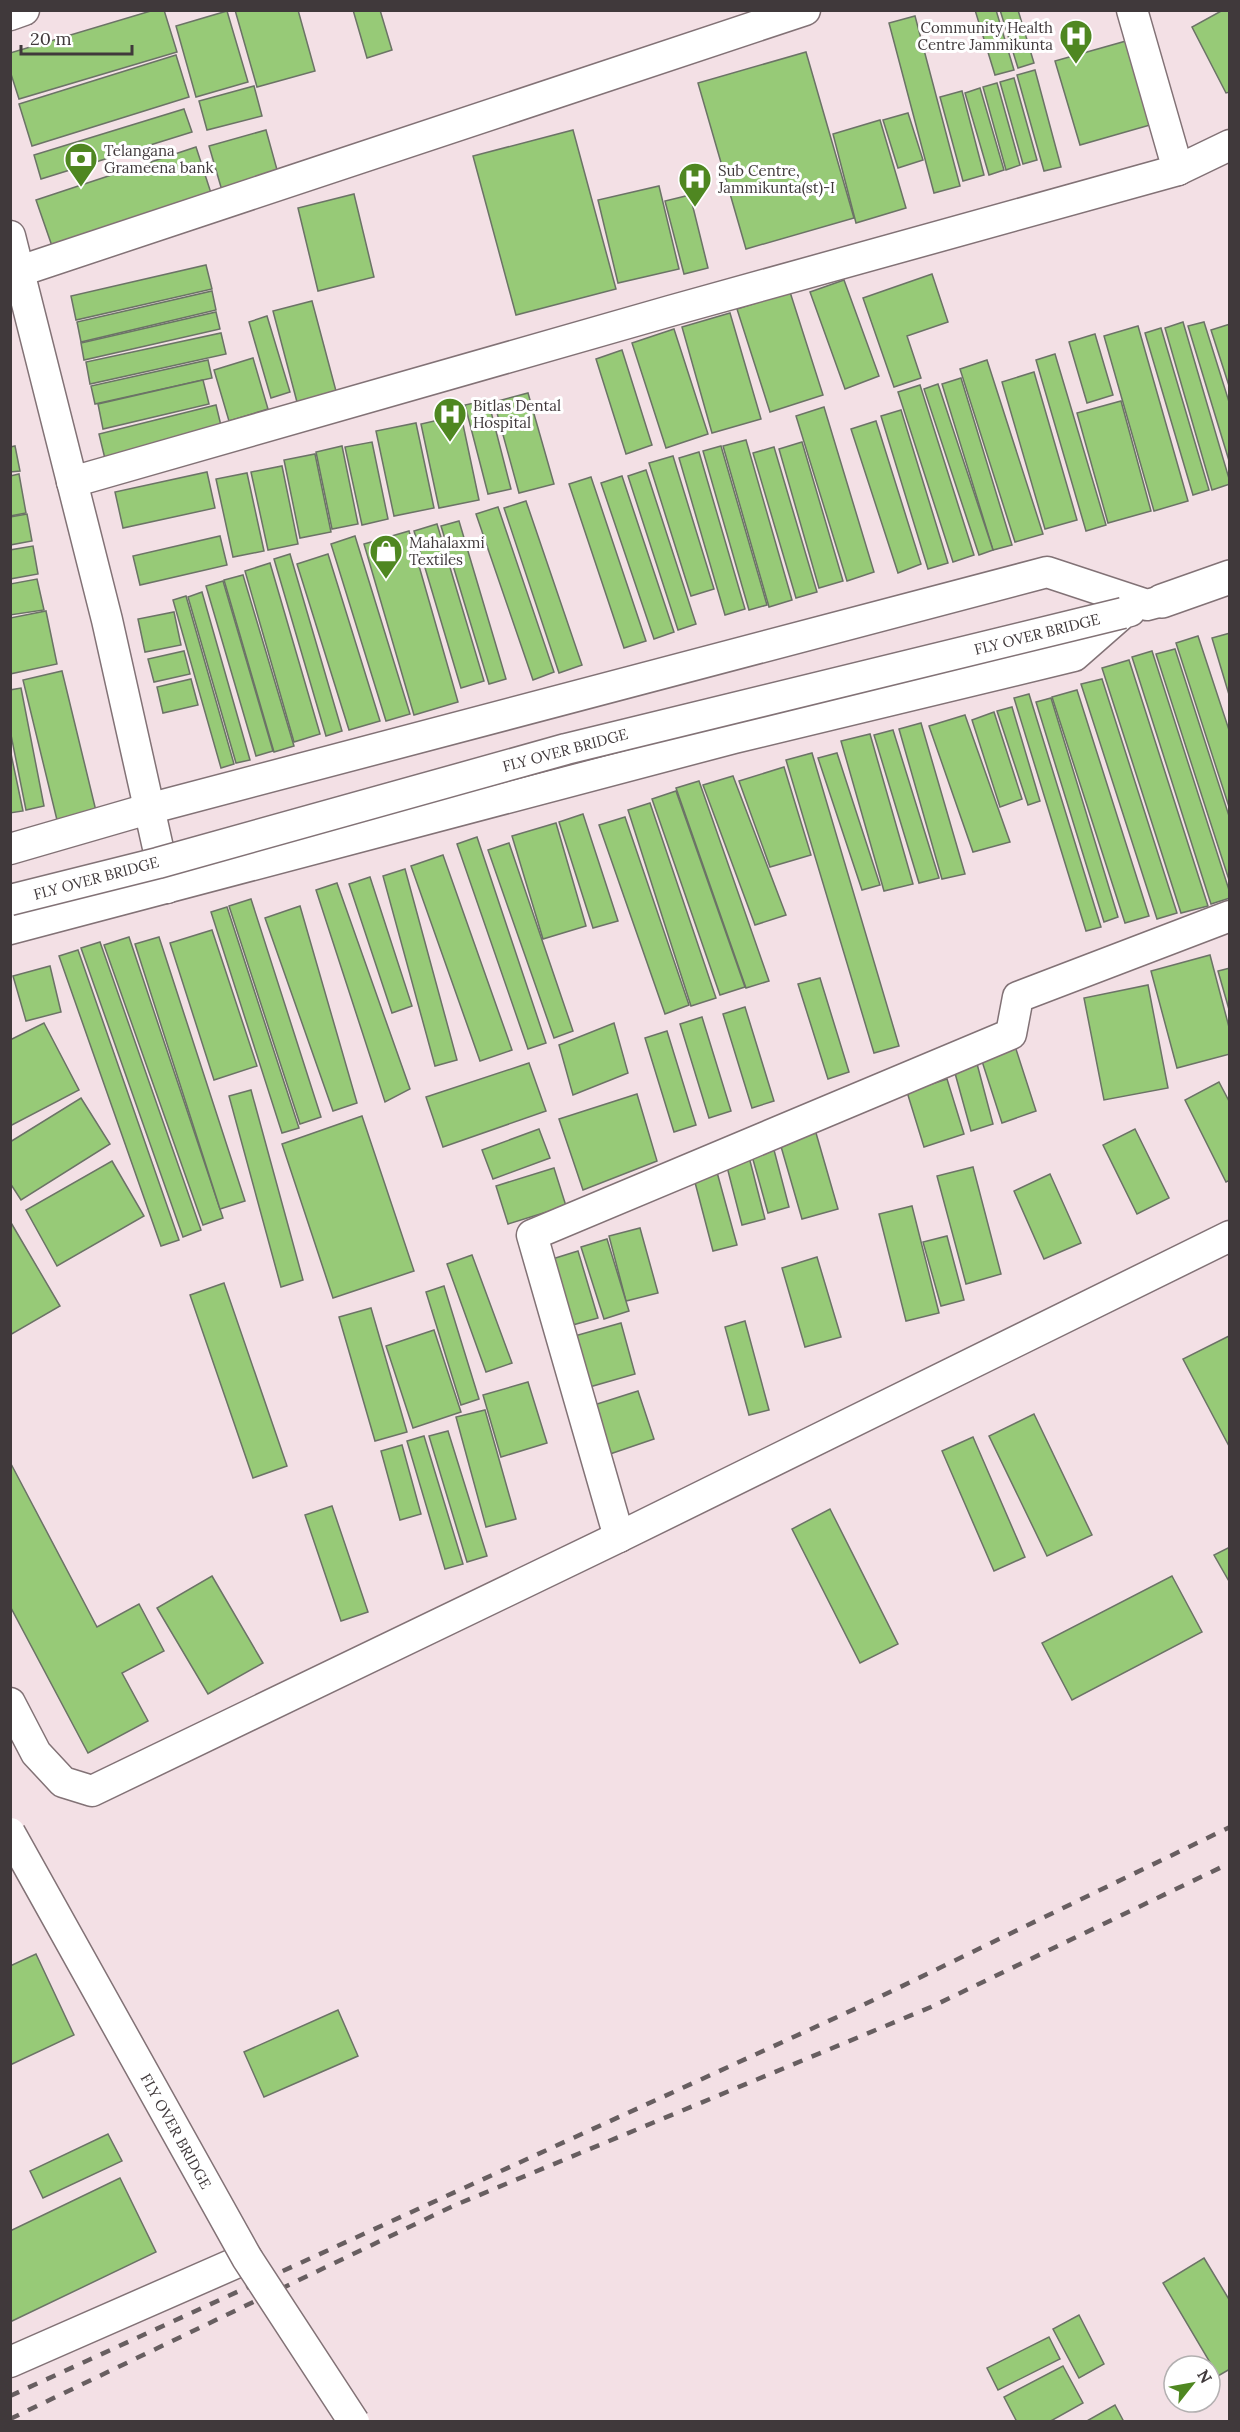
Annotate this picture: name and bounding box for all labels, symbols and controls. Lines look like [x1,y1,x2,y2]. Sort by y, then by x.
scale bar [21,18,132,56]
place label: Community Health Centre Jammikunta [917,18,1053,54]
hospital icon: Community Health Centre Jammikunta [1058,18,1094,65]
text: 20 m [30,27,72,50]
bank icon: Telangana Grameena bank [63,141,99,188]
place label: Telangana Grameena bank [104,141,214,177]
hospital icon: Sub Centre, Jammikunta(st)-I [677,161,713,208]
place label: Sub Centre, Jammikunta(st)-I [717,161,835,198]
hospital icon: Bitlas Dental Hospital [432,396,468,443]
place label: Bitlas Dental Hospital [473,396,561,432]
shop icon: Mahalaxmi Textiles [368,533,404,580]
place label: Mahalaxmi Textiles [409,533,485,569]
street label: FLY OVER BRIDGE [972,609,1102,659]
street label: FLY OVER BRIDGE [500,724,630,776]
street label: FLY OVER BRIDGE [31,852,161,904]
street label: FLY OVER BRIDGE [136,2070,216,2192]
north arrow [1162,2354,1222,2414]
text: N [1193,2366,1217,2387]

